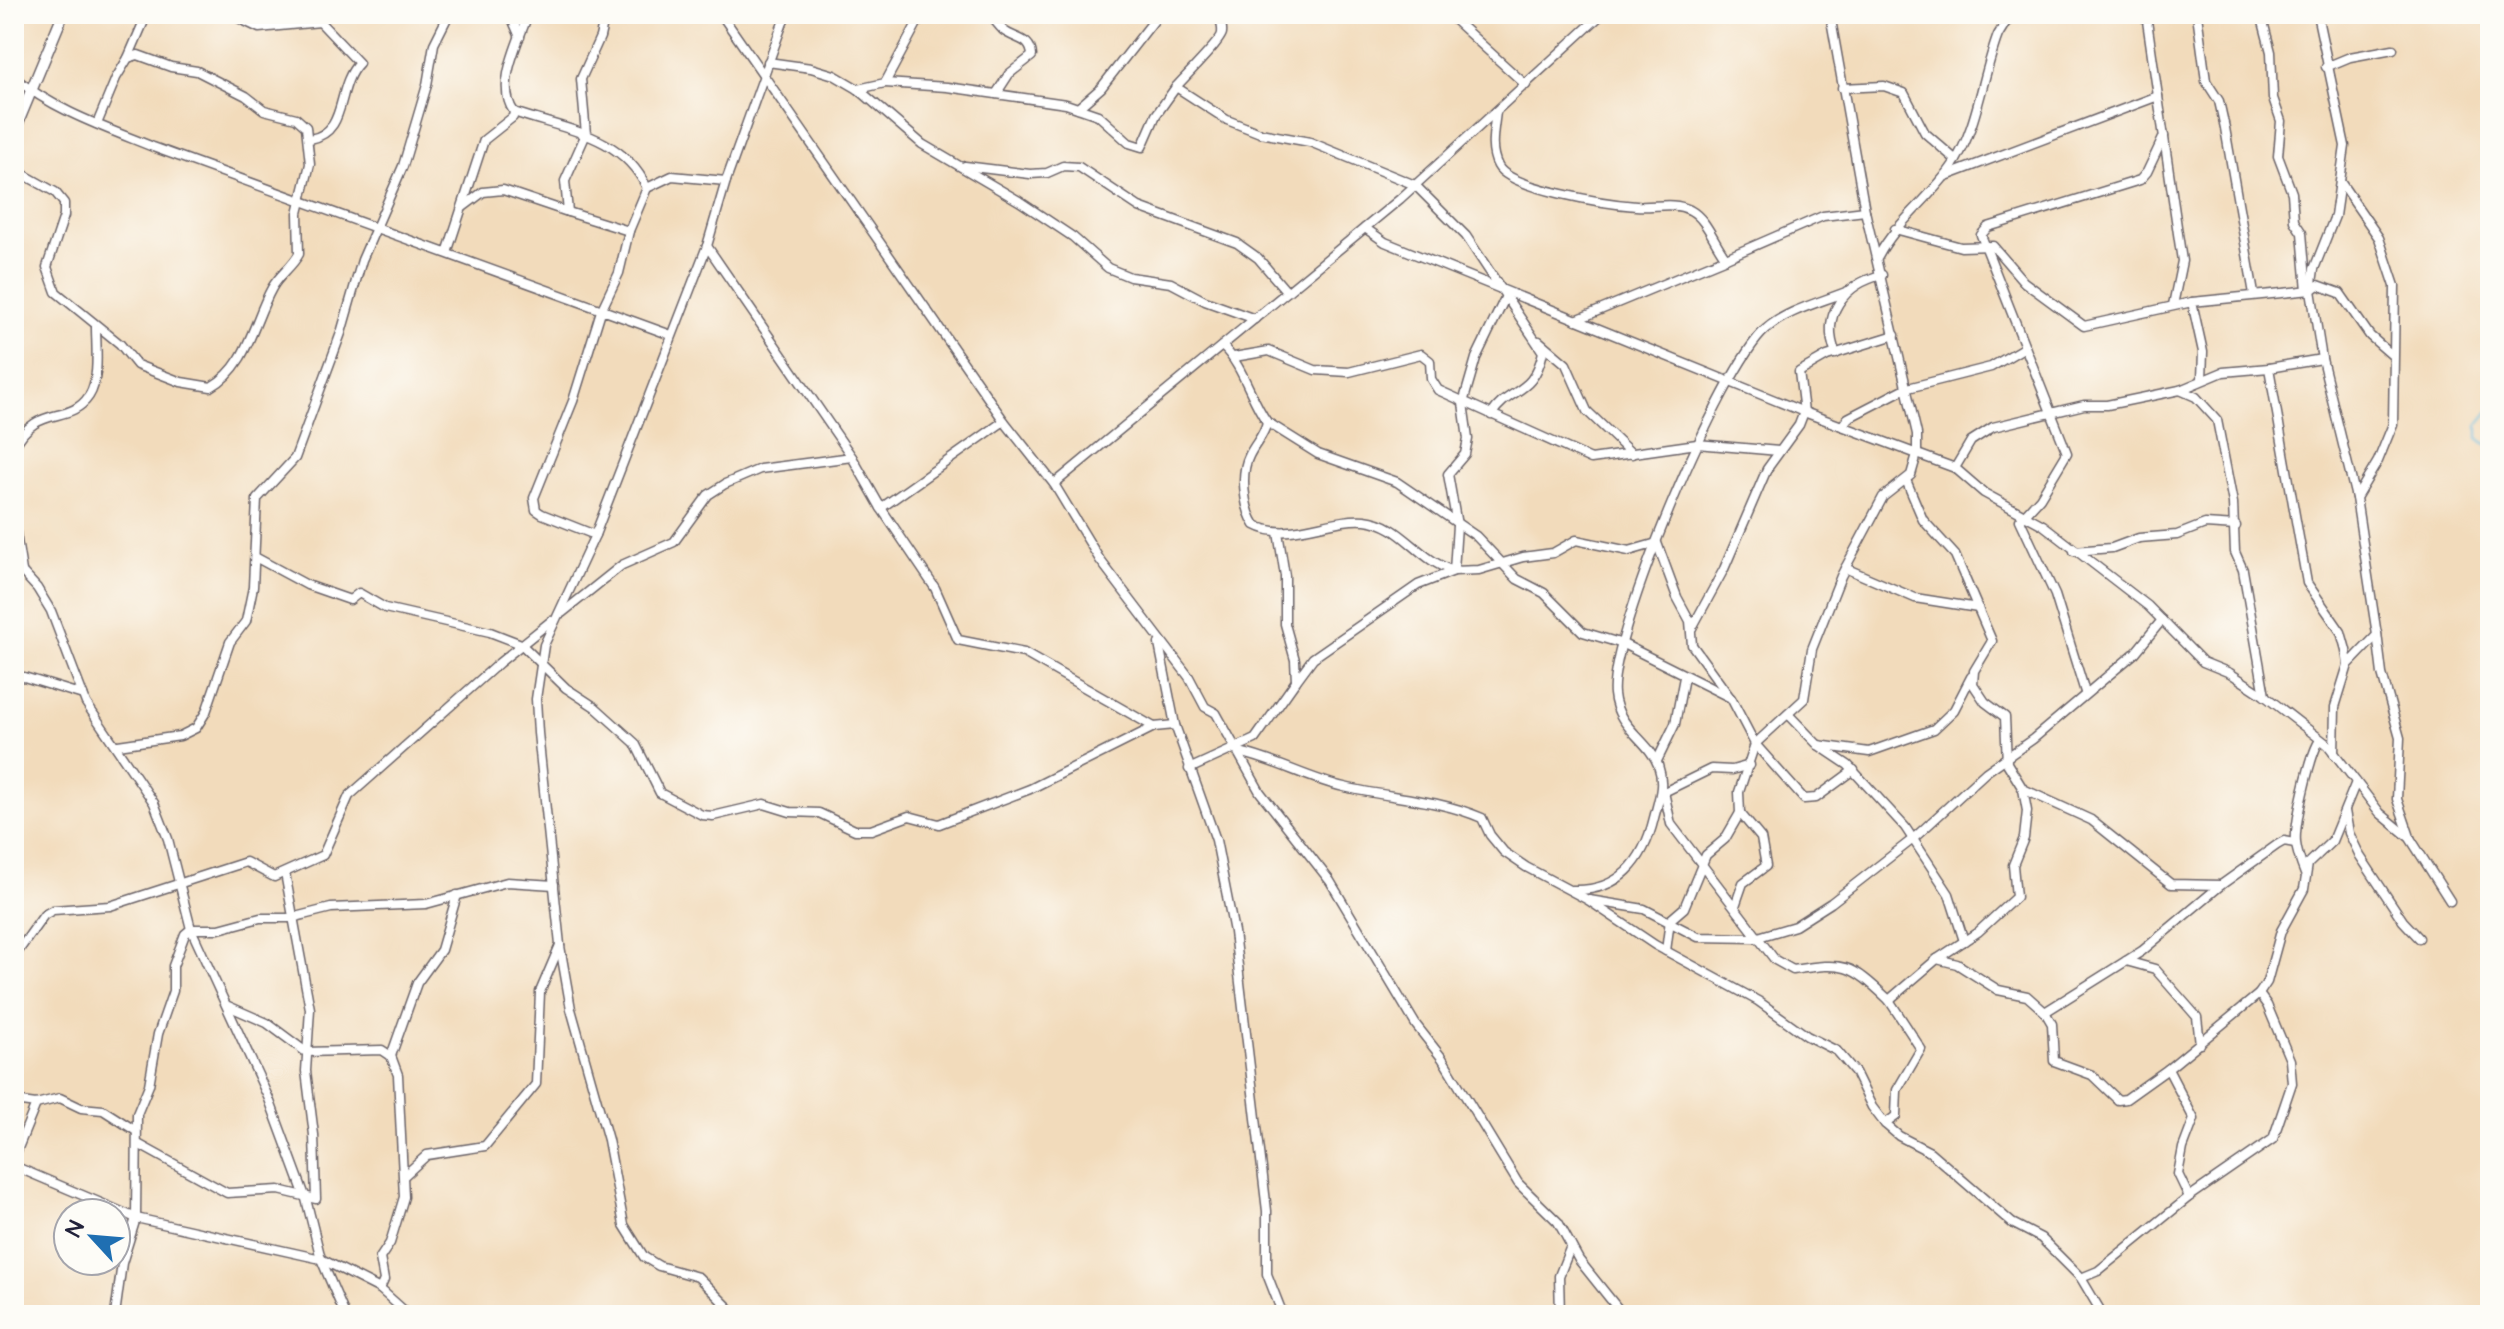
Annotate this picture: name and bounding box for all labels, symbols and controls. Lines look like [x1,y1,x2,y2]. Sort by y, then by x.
north arrow [52,1197,132,1277]
text: N [58,1216,92,1242]

